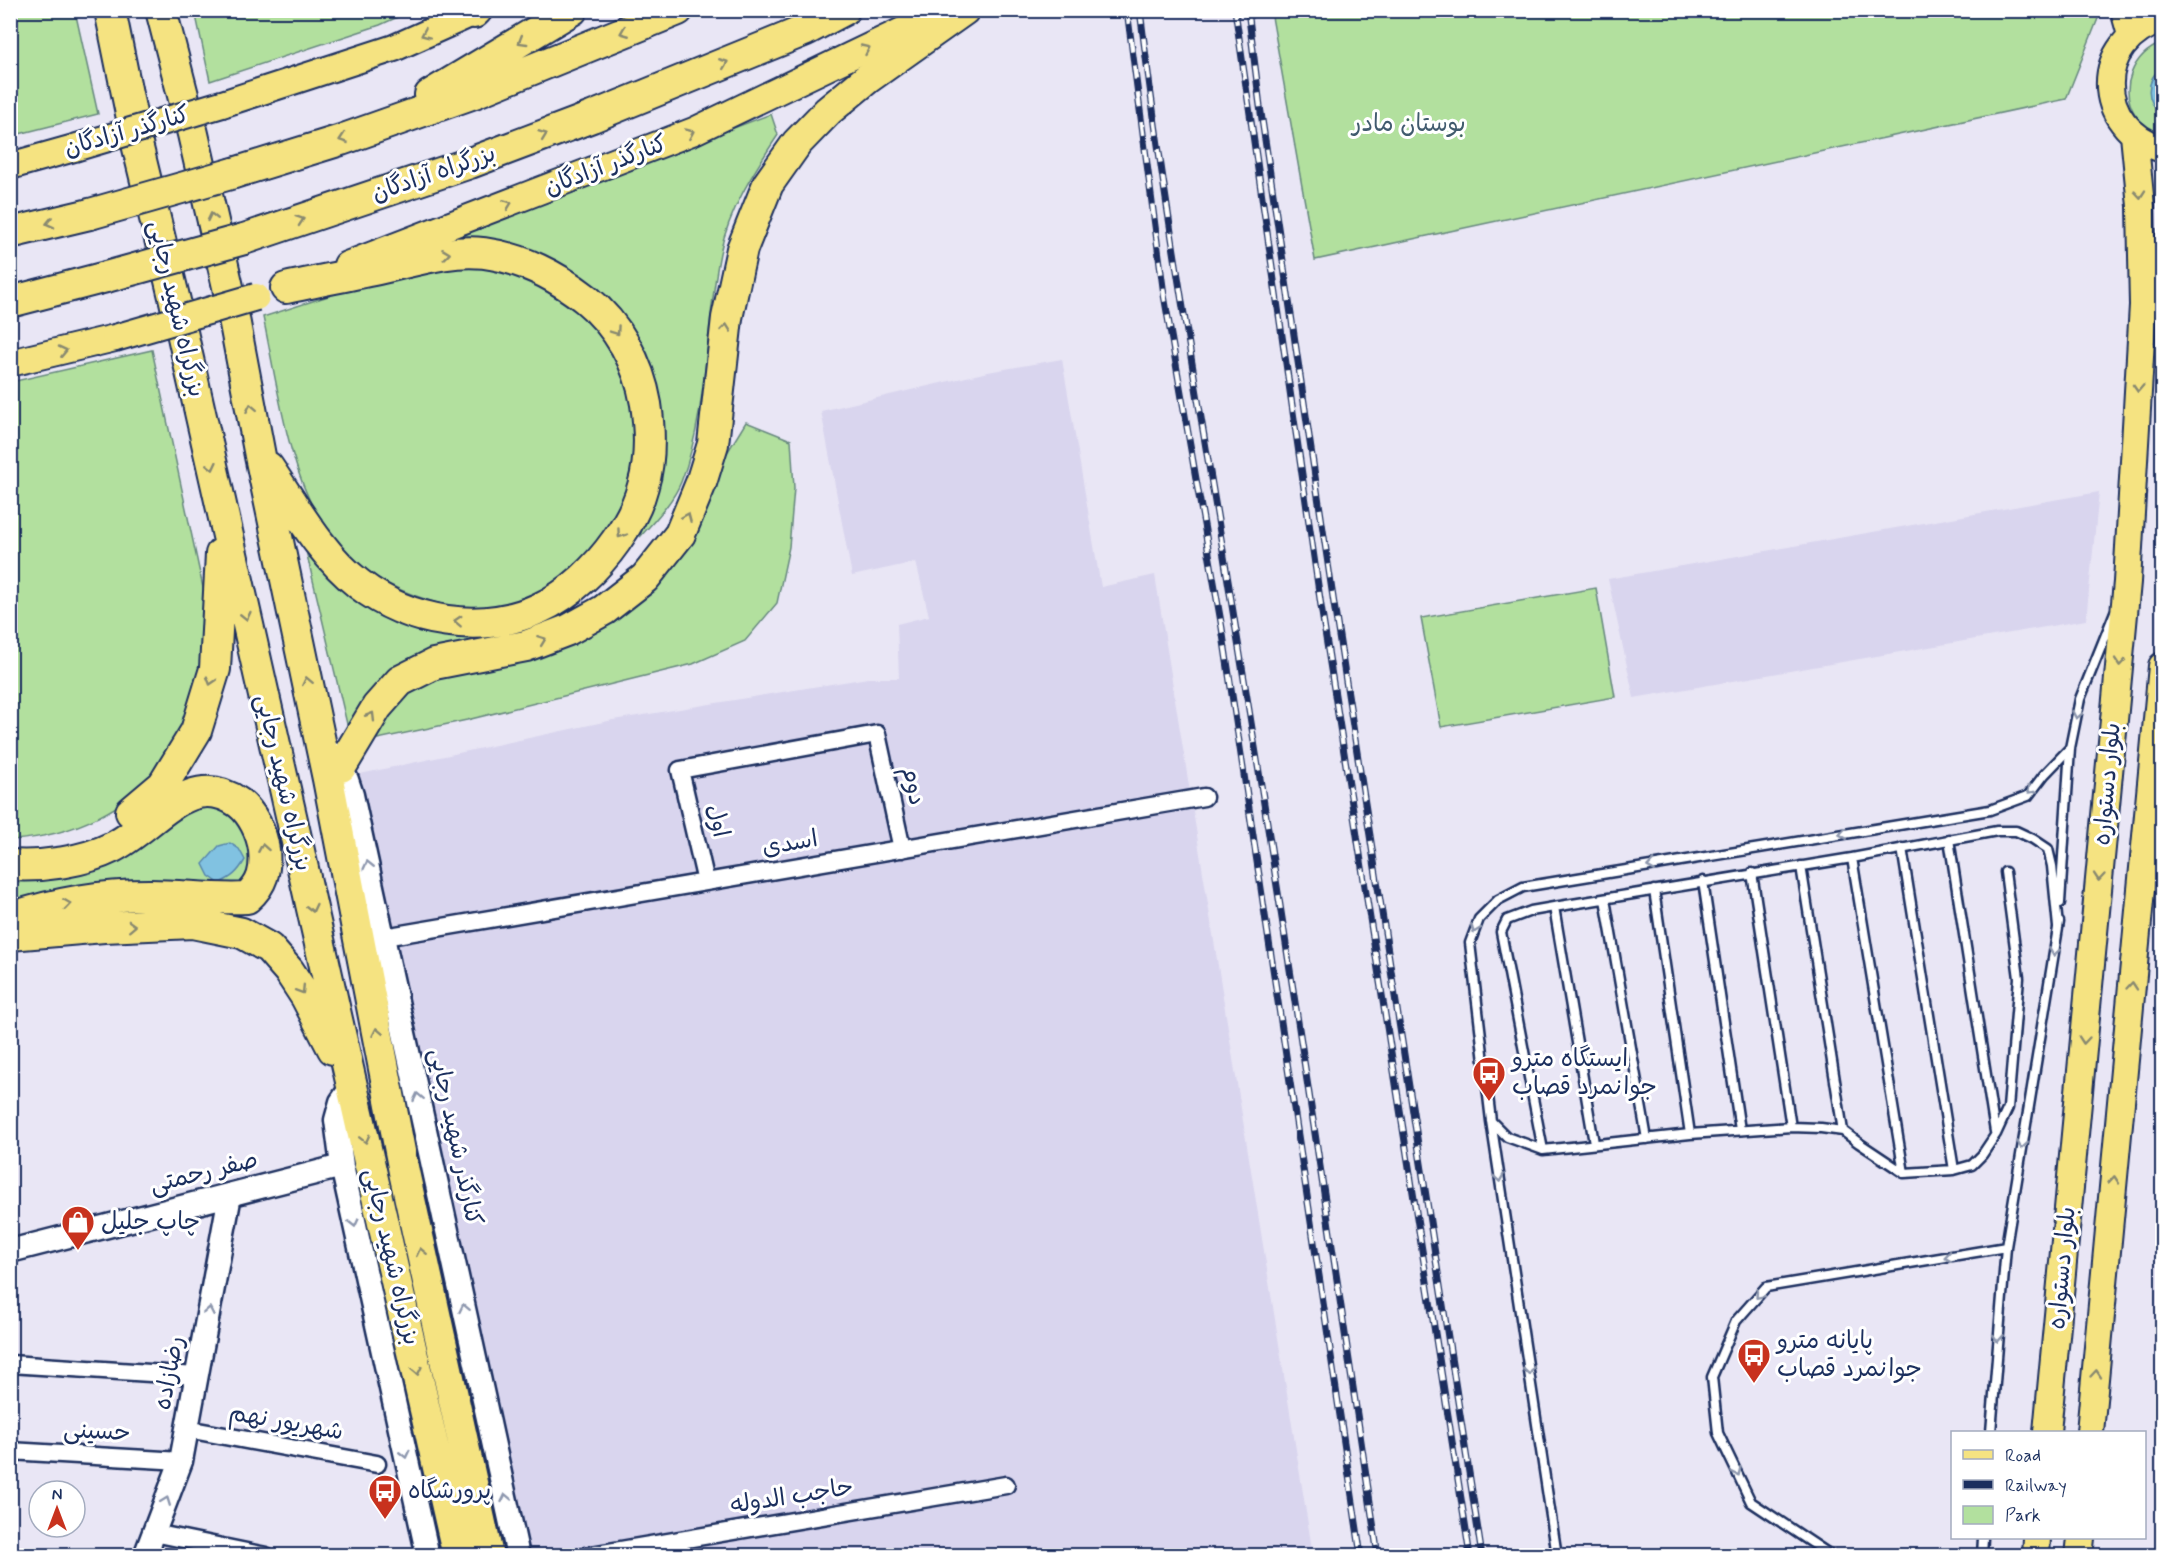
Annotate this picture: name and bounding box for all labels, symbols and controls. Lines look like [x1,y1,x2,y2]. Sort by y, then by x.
one-way arrow [619,25,629,38]
one-way arrow [421,27,432,39]
one-way arrow [518,33,528,45]
one-way arrow [859,44,870,56]
one-way arrow [718,58,729,70]
street label: کنارگذر آزادگان [61,99,193,165]
park label: بوستان مادر [1350,109,1466,140]
street label: کنارگذر آزادگان [540,128,672,204]
one-way arrow [683,128,694,140]
one-way arrow [537,130,548,143]
one-way arrow [338,131,349,144]
street label: بزرگراه آزادگان [368,138,500,210]
one-way arrow [2133,189,2146,198]
one-way arrow [502,199,513,211]
one-way arrow [206,212,219,222]
one-way arrow [294,215,305,228]
one-way arrow [46,216,56,229]
street label: بزرگراه شهید رجایی [141,218,211,400]
one-way arrow [442,248,451,261]
one-way arrow [719,323,731,332]
one-way arrow [609,325,620,336]
one-way arrow [58,345,68,358]
one-way arrow [2132,384,2145,393]
one-way arrow [245,403,258,413]
one-way arrow [205,461,218,471]
one-way arrow [680,513,692,524]
one-way arrow [617,528,628,539]
one-way arrow [238,611,251,621]
one-way arrow [453,615,462,628]
one-way arrow [536,634,547,647]
one-way arrow [2113,657,2126,666]
one-way arrow [206,675,218,685]
one-way arrow [301,676,314,686]
street label: بزرگراه شهید رجایی [248,692,318,874]
one-way arrow [2071,710,2084,720]
one-way arrow [364,712,375,722]
street label: بلوار دستواره [2087,721,2129,847]
street label: دوم [892,764,932,809]
one-way arrow [2027,783,2037,794]
street label: اول [698,801,736,841]
street label: اسدی [760,824,820,864]
one-way arrow [1839,827,1849,840]
one-way arrow [257,843,269,852]
one-way arrow [1646,859,1655,871]
one-way arrow [362,860,375,870]
one-way arrow [2093,872,2106,881]
one-way arrow [63,899,72,911]
one-way arrow [304,903,317,913]
one-way arrow [127,919,136,932]
one-way arrow [1470,923,1483,933]
one-way arrow [2048,947,2061,957]
one-way arrow [2125,981,2138,991]
one-way arrow [294,983,305,994]
one-way arrow [371,1028,384,1038]
one-way arrow [2078,1035,2091,1044]
place label: ایستگاه مترو جوانمرد قصاب [1510,1044,1657,1103]
street label: کنارگذر شهید رجایی [421,1046,489,1228]
bus stop icon: ایستگاه مترو جوانمرد قصاب [1471,1055,1507,1102]
one-way arrow [413,1092,426,1102]
one-way arrow [357,1134,370,1144]
one-way arrow [2017,1140,2029,1150]
street label: صفر رحمتی [147,1145,261,1201]
street label: بزرگراه شهید رجایی [356,1166,426,1348]
one-way arrow [1493,1174,1505,1183]
one-way arrow [2107,1176,2120,1185]
shop icon: چاپ جلیل [60,1204,96,1251]
street label: بلوار دستواره [2042,1205,2084,1331]
place label: چاپ جلیل [101,1207,200,1238]
one-way arrow [347,1218,360,1228]
one-way arrow [415,1247,428,1257]
one-way arrow [1943,1250,1953,1263]
one-way arrow [1755,1288,1766,1299]
one-way arrow [458,1303,471,1313]
one-way arrow [202,1306,214,1316]
place label: پایانه مترو جوانمرد قصاب [1775,1326,1922,1385]
street label: رضازاده [148,1333,192,1413]
one-way arrow [1992,1334,2005,1343]
bus stop icon: پایانه مترو جوانمرد قصاب [1736,1337,1772,1384]
one-way arrow [409,1365,422,1375]
one-way arrow [1522,1366,1535,1376]
one-way arrow [2089,1370,2102,1379]
street label: شهریور نهم [226,1398,346,1449]
street label: حسینی [63,1415,131,1449]
legend [1951,1431,2146,1539]
text: Road [2005,1444,2041,1468]
one-way arrow [398,1449,411,1459]
one-way arrow [1729,1465,1741,1476]
street label: حاجب الدوله [728,1472,856,1522]
bus stop icon: پرورشگاه [367,1473,403,1520]
text: Railway [2005,1474,2067,1498]
place label: پرورشگاه [408,1476,491,1507]
north arrow [27,1479,87,1539]
text: N [52,1485,62,1506]
one-way arrow [500,1494,513,1504]
one-way arrow [159,1496,171,1507]
text: Park [2005,1504,2041,1528]

